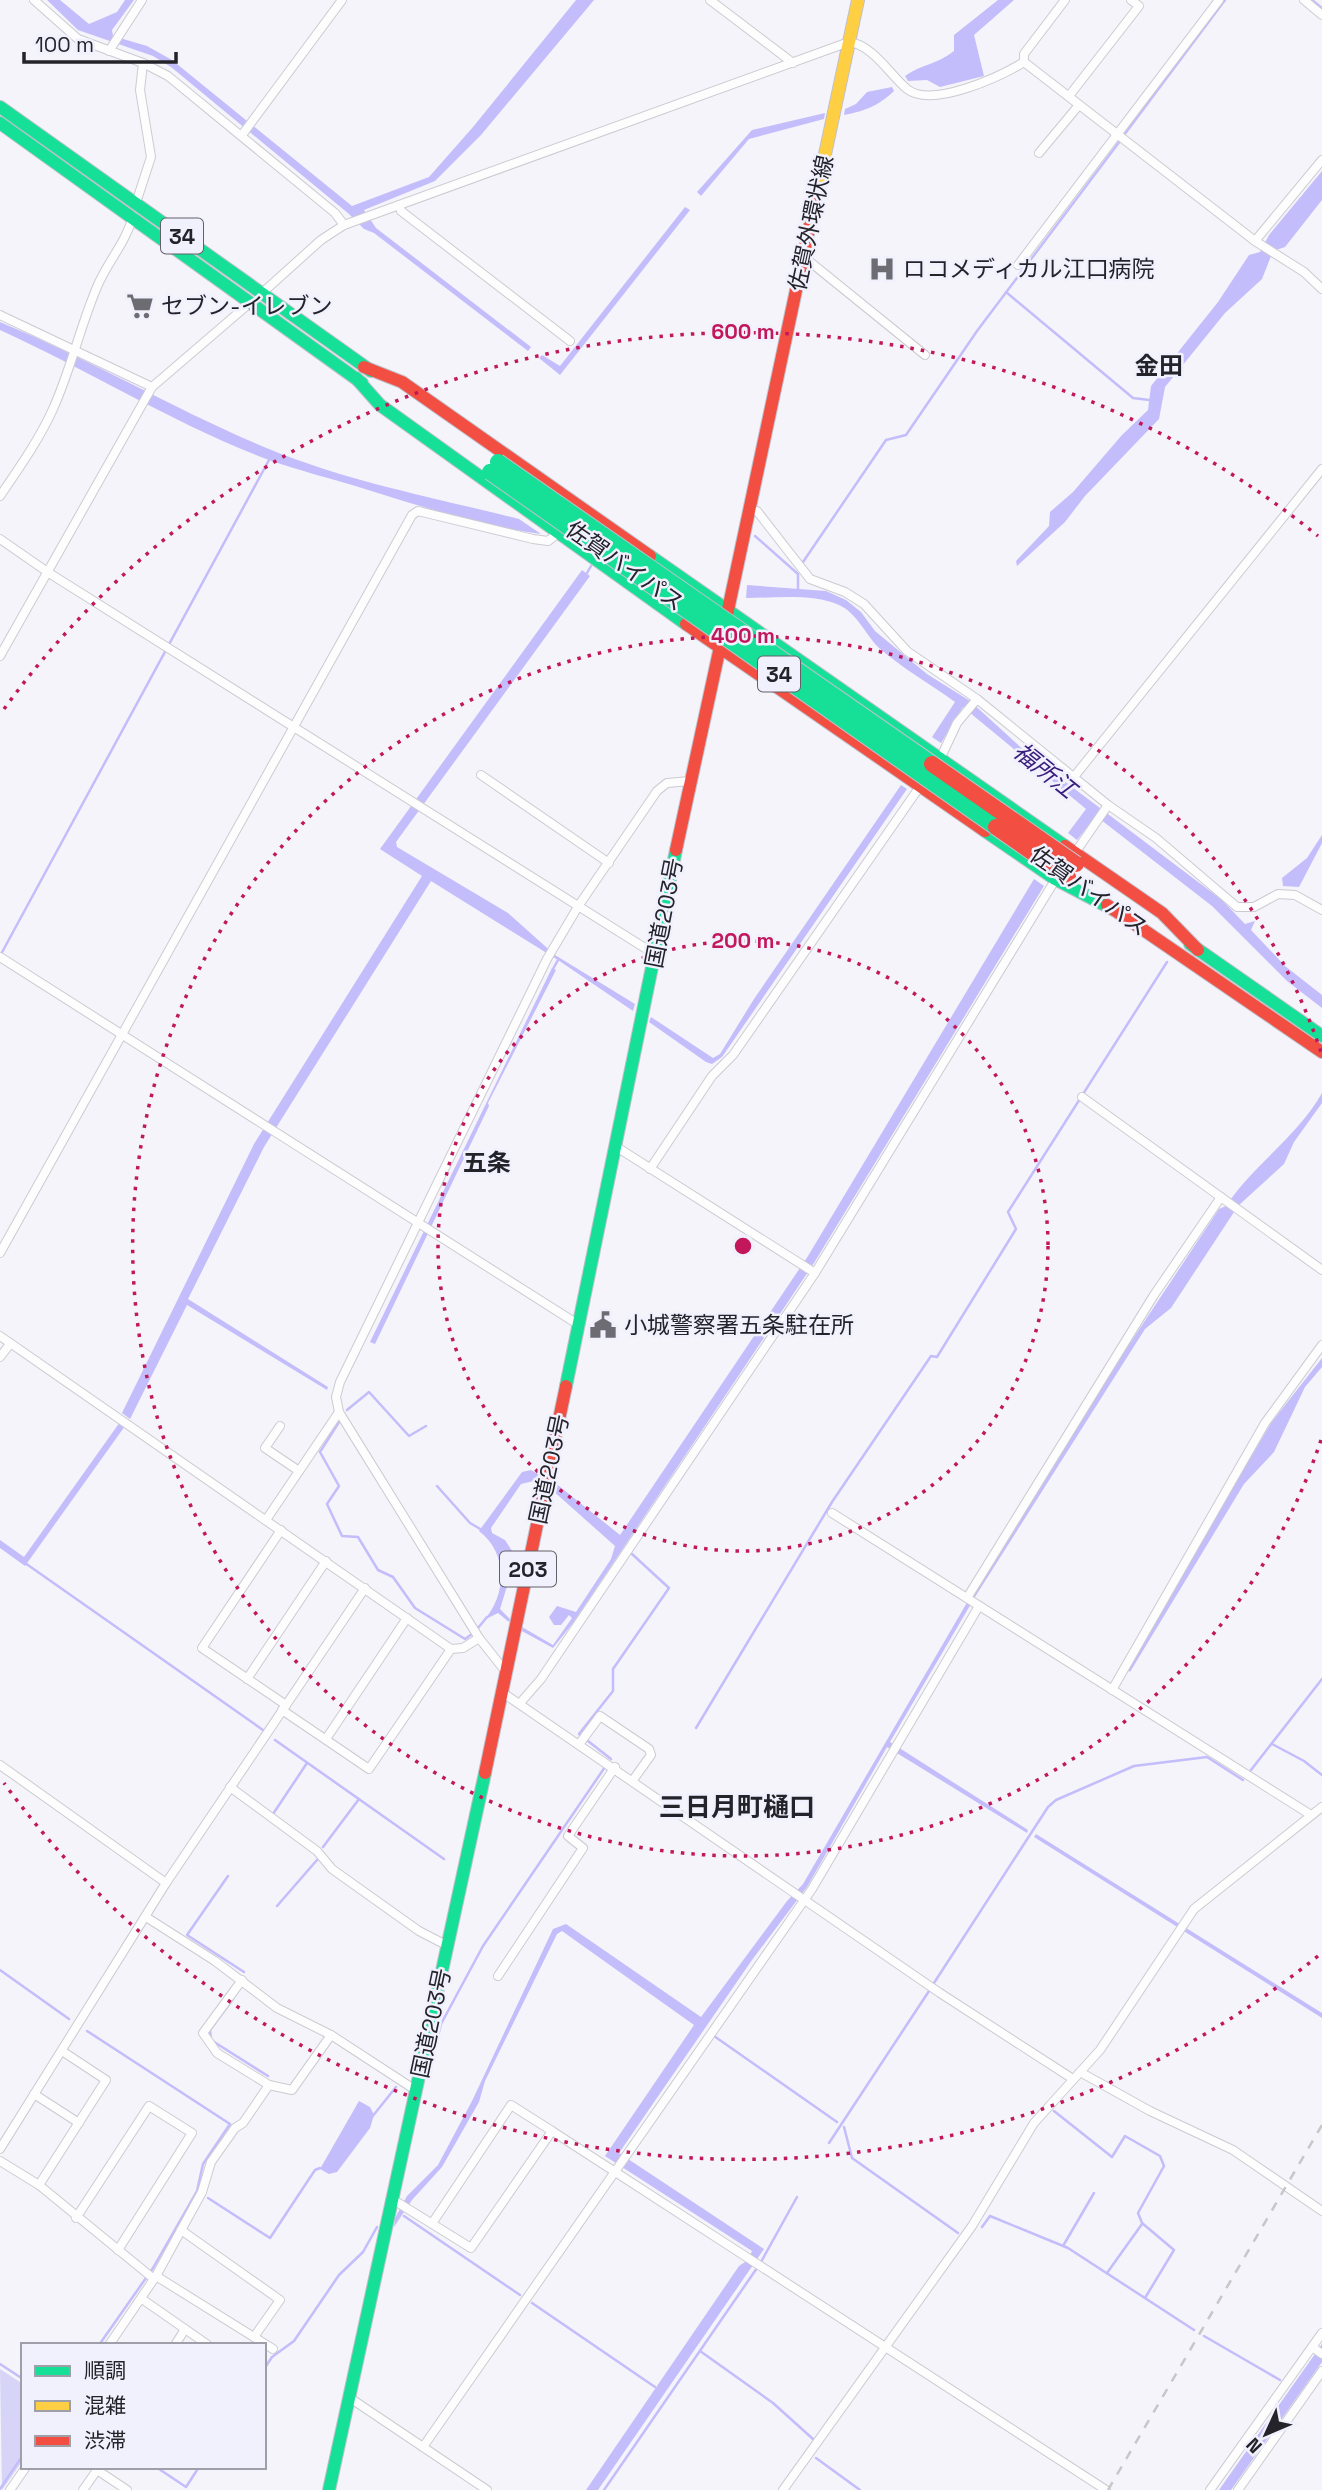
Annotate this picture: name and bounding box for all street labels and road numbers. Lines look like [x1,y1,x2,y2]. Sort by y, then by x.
street label: 佐賀外環状線 [782,152,840,294]
road number: 34 [161,218,203,254]
street label: 佐賀バイパス [560,514,690,618]
road number: 34 [758,656,800,692]
street label: 佐賀バイパス [1024,839,1154,943]
street label: 国道203号 [639,855,689,971]
street label: 国道203号 [523,1411,575,1527]
road number: 203 [500,1552,556,1586]
street label: 国道203号 [405,1965,457,2081]

